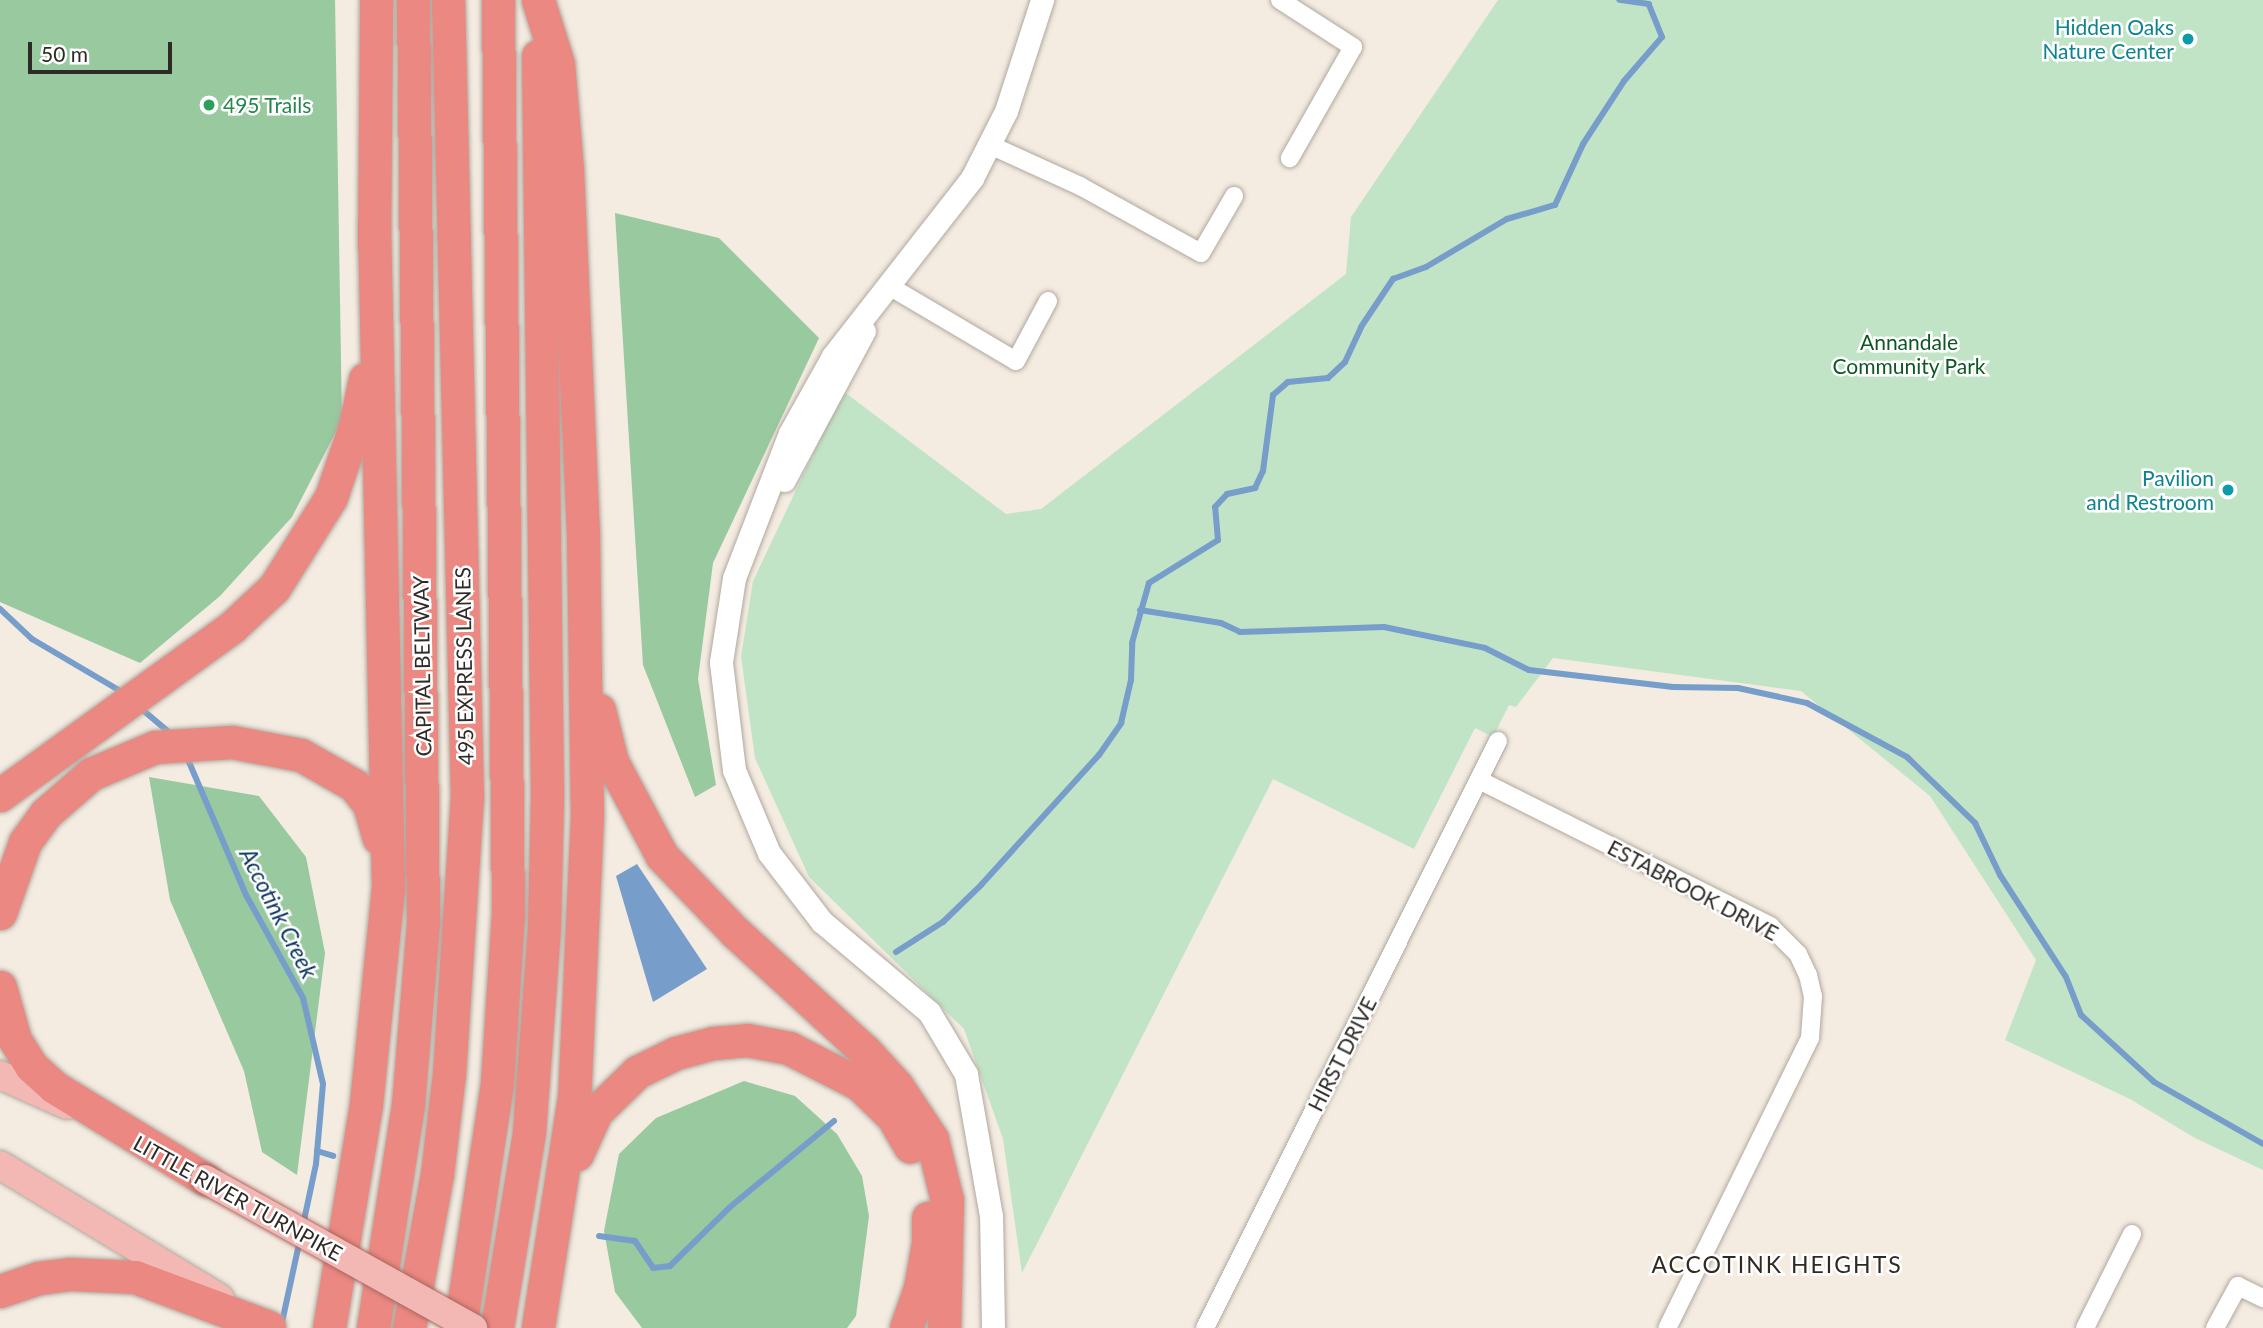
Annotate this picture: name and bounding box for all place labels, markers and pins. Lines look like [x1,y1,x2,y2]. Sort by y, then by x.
place label: Hidden Oaks Nature Center [2042,14,2174,64]
marker: Hidden Oaks Nature Center [2180,31,2196,47]
place label: 495 Trails [223,92,312,118]
marker: 495 Trails [201,97,217,113]
place label: Pavilion and Restroom [2086,465,2214,515]
marker: Pavilion and Restroom [2220,482,2236,498]

